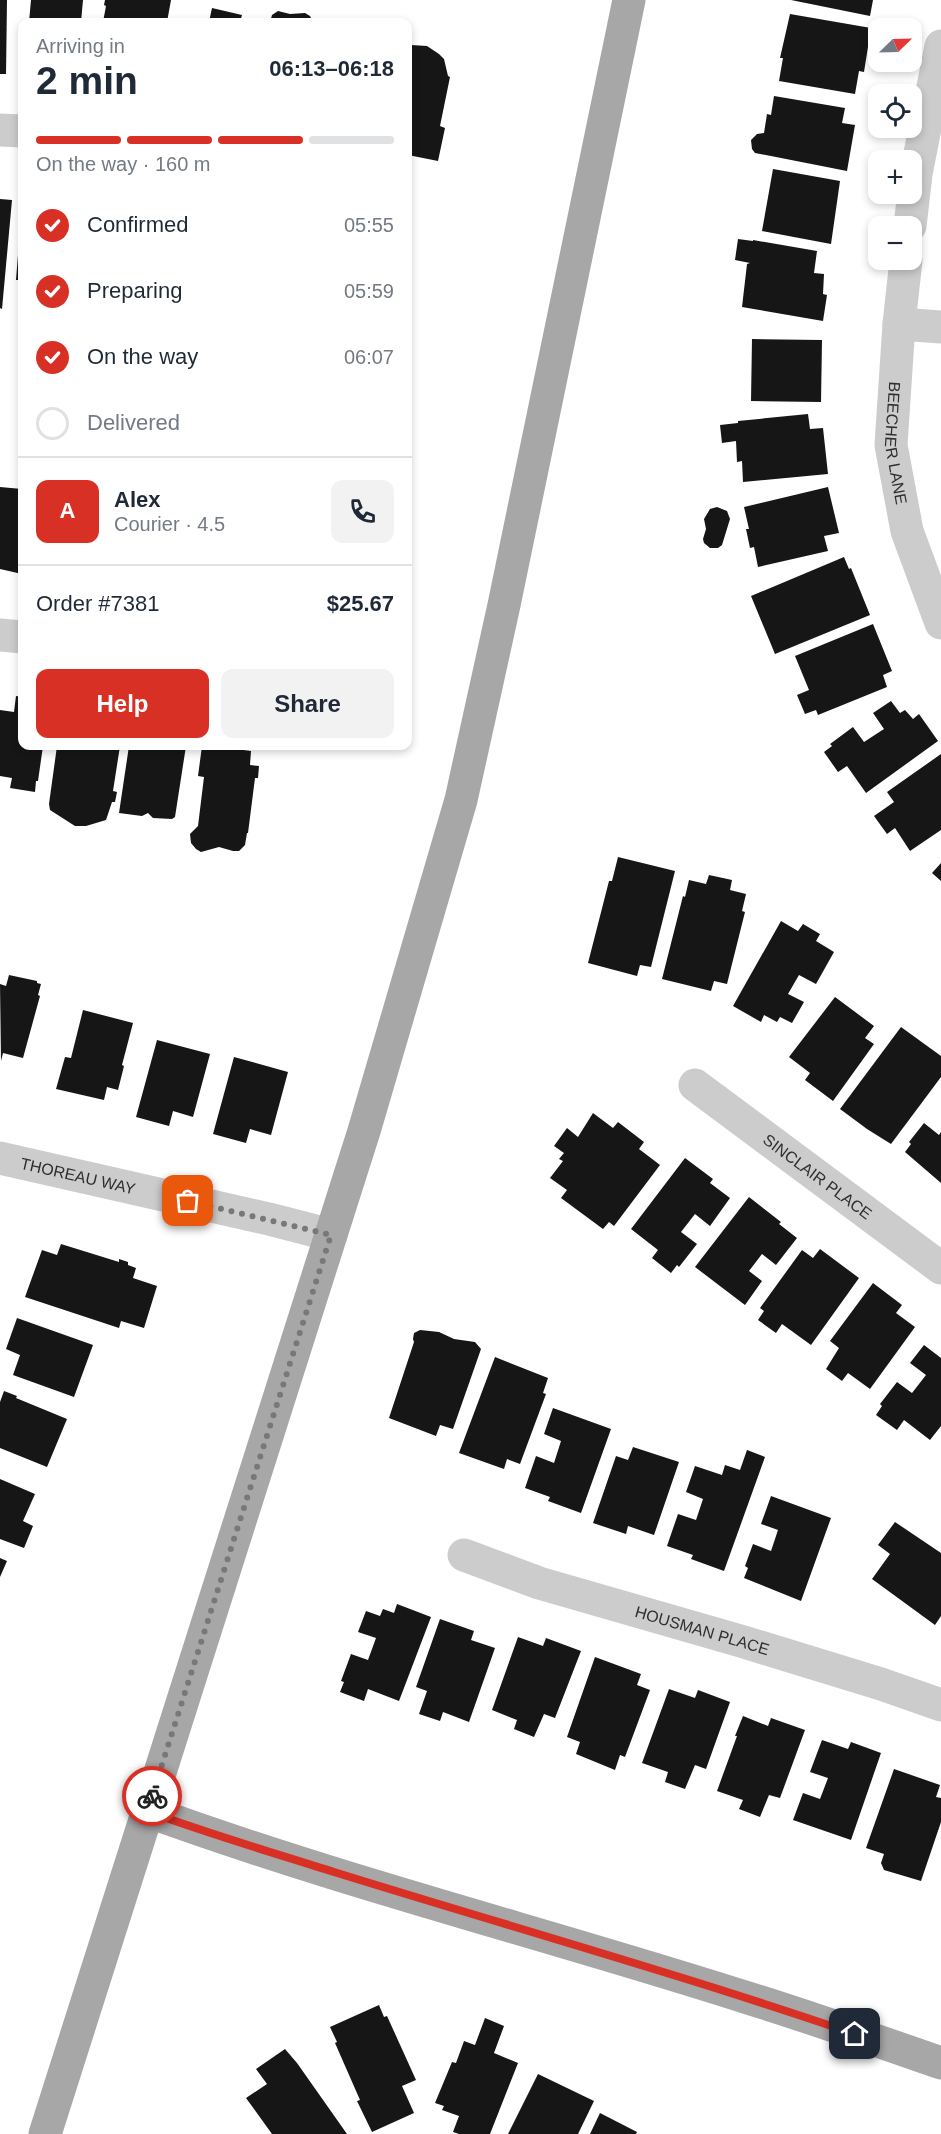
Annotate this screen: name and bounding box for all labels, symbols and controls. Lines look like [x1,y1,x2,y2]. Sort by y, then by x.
north arrow [868,18,922,72]
map controls [868,18,922,270]
text: Arriving in [36,35,125,57]
text: 06:13–06:18 [269,56,394,81]
text: 2 min [36,59,138,102]
button: locate [868,84,922,138]
button: + [868,150,922,204]
text: On the way · 160 m [36,153,211,175]
icon: check [36,209,69,242]
text: Confirmed [87,212,188,237]
text: 05:55 [344,214,394,236]
button: − [868,216,922,270]
icon: check [36,275,69,308]
text: Preparing [87,278,182,303]
text: 05:59 [344,280,394,302]
icon: check [36,341,69,374]
text: On the way [87,344,198,369]
text: 06:07 [344,346,394,368]
street label: BEECHER LANE [882,381,910,506]
text: Delivered [87,410,180,435]
button: phone [331,480,394,543]
text: Alex [114,487,160,512]
text: A [60,498,75,523]
text: Courier · 4.5 [114,513,225,535]
text: Order #7381 [36,591,160,616]
text: $25.67 [327,591,394,616]
button: Help [36,669,209,738]
button: Share [221,669,394,738]
street label: SINCLAIR PLACE [760,1130,875,1222]
street label: THOREAU WAY [19,1154,137,1197]
pin [162,1175,213,1226]
icon: bag [171,1184,204,1217]
street label: HOUSMAN PLACE [633,1603,771,1658]
courier [122,1766,182,1826]
icon: bike [136,1780,169,1813]
pin [829,2008,880,2059]
icon: home [838,2017,871,2050]

